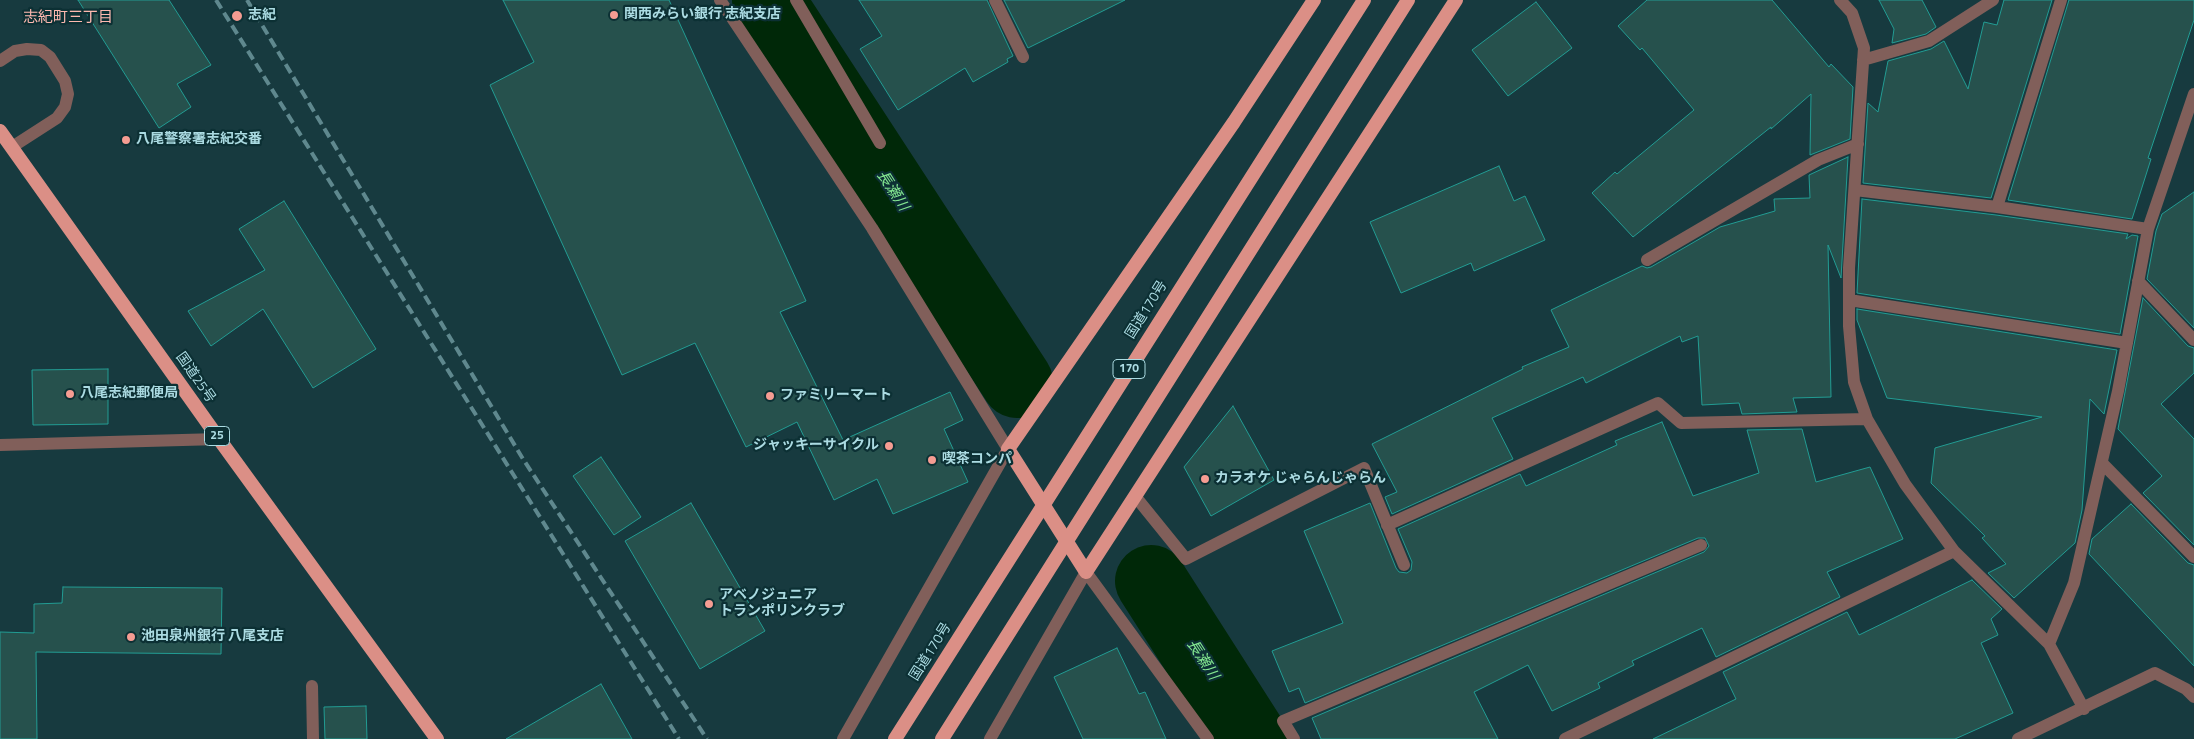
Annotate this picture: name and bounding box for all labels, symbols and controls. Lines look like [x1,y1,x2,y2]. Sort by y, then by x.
place label: 関西みらい銀行 志紀支店 [624,7,781,23]
place label: 志紀 [248,8,276,24]
district label: 志紀町三丁目 [23,9,113,27]
marker: 志紀 [230,9,244,23]
marker: 関西みらい銀行 志紀支店 [608,9,620,21]
place label: 八尾警察署志紀交番 [136,132,262,148]
marker: 八尾警察署志紀交番 [120,134,132,146]
water label: 長瀬川 [872,167,912,215]
street label: 国道170号 [1123,278,1171,342]
street label: 国道25号 [172,350,218,406]
road number: 170 [1113,359,1145,378]
place label: 八尾志紀郵便局 [80,386,178,402]
marker: 八尾志紀郵便局 [64,388,76,400]
place label: ファミリーマート [780,388,892,404]
marker: ファミリーマート [764,390,776,402]
road number: 25 [204,426,230,446]
place label: ジャッキーサイクル [753,438,879,454]
marker: ジャッキーサイクル [883,440,895,452]
place label: 喫茶コンパ [942,452,1012,468]
marker: 喫茶コンパ [926,454,938,466]
place label: カラオケ じゃらんじゃらん [1215,471,1386,487]
marker: カラオケ じゃらんじゃらん [1199,473,1211,485]
place label: アベノジュニア トランポリンクラブ [719,588,845,620]
marker: アベノジュニア トランポリンクラブ [703,598,715,610]
street label: 国道170号 [907,620,955,684]
place label: 池田泉州銀行 八尾支店 [141,629,284,645]
marker: 池田泉州銀行 八尾支店 [125,631,137,643]
water label: 長瀬川 [1182,636,1222,684]

